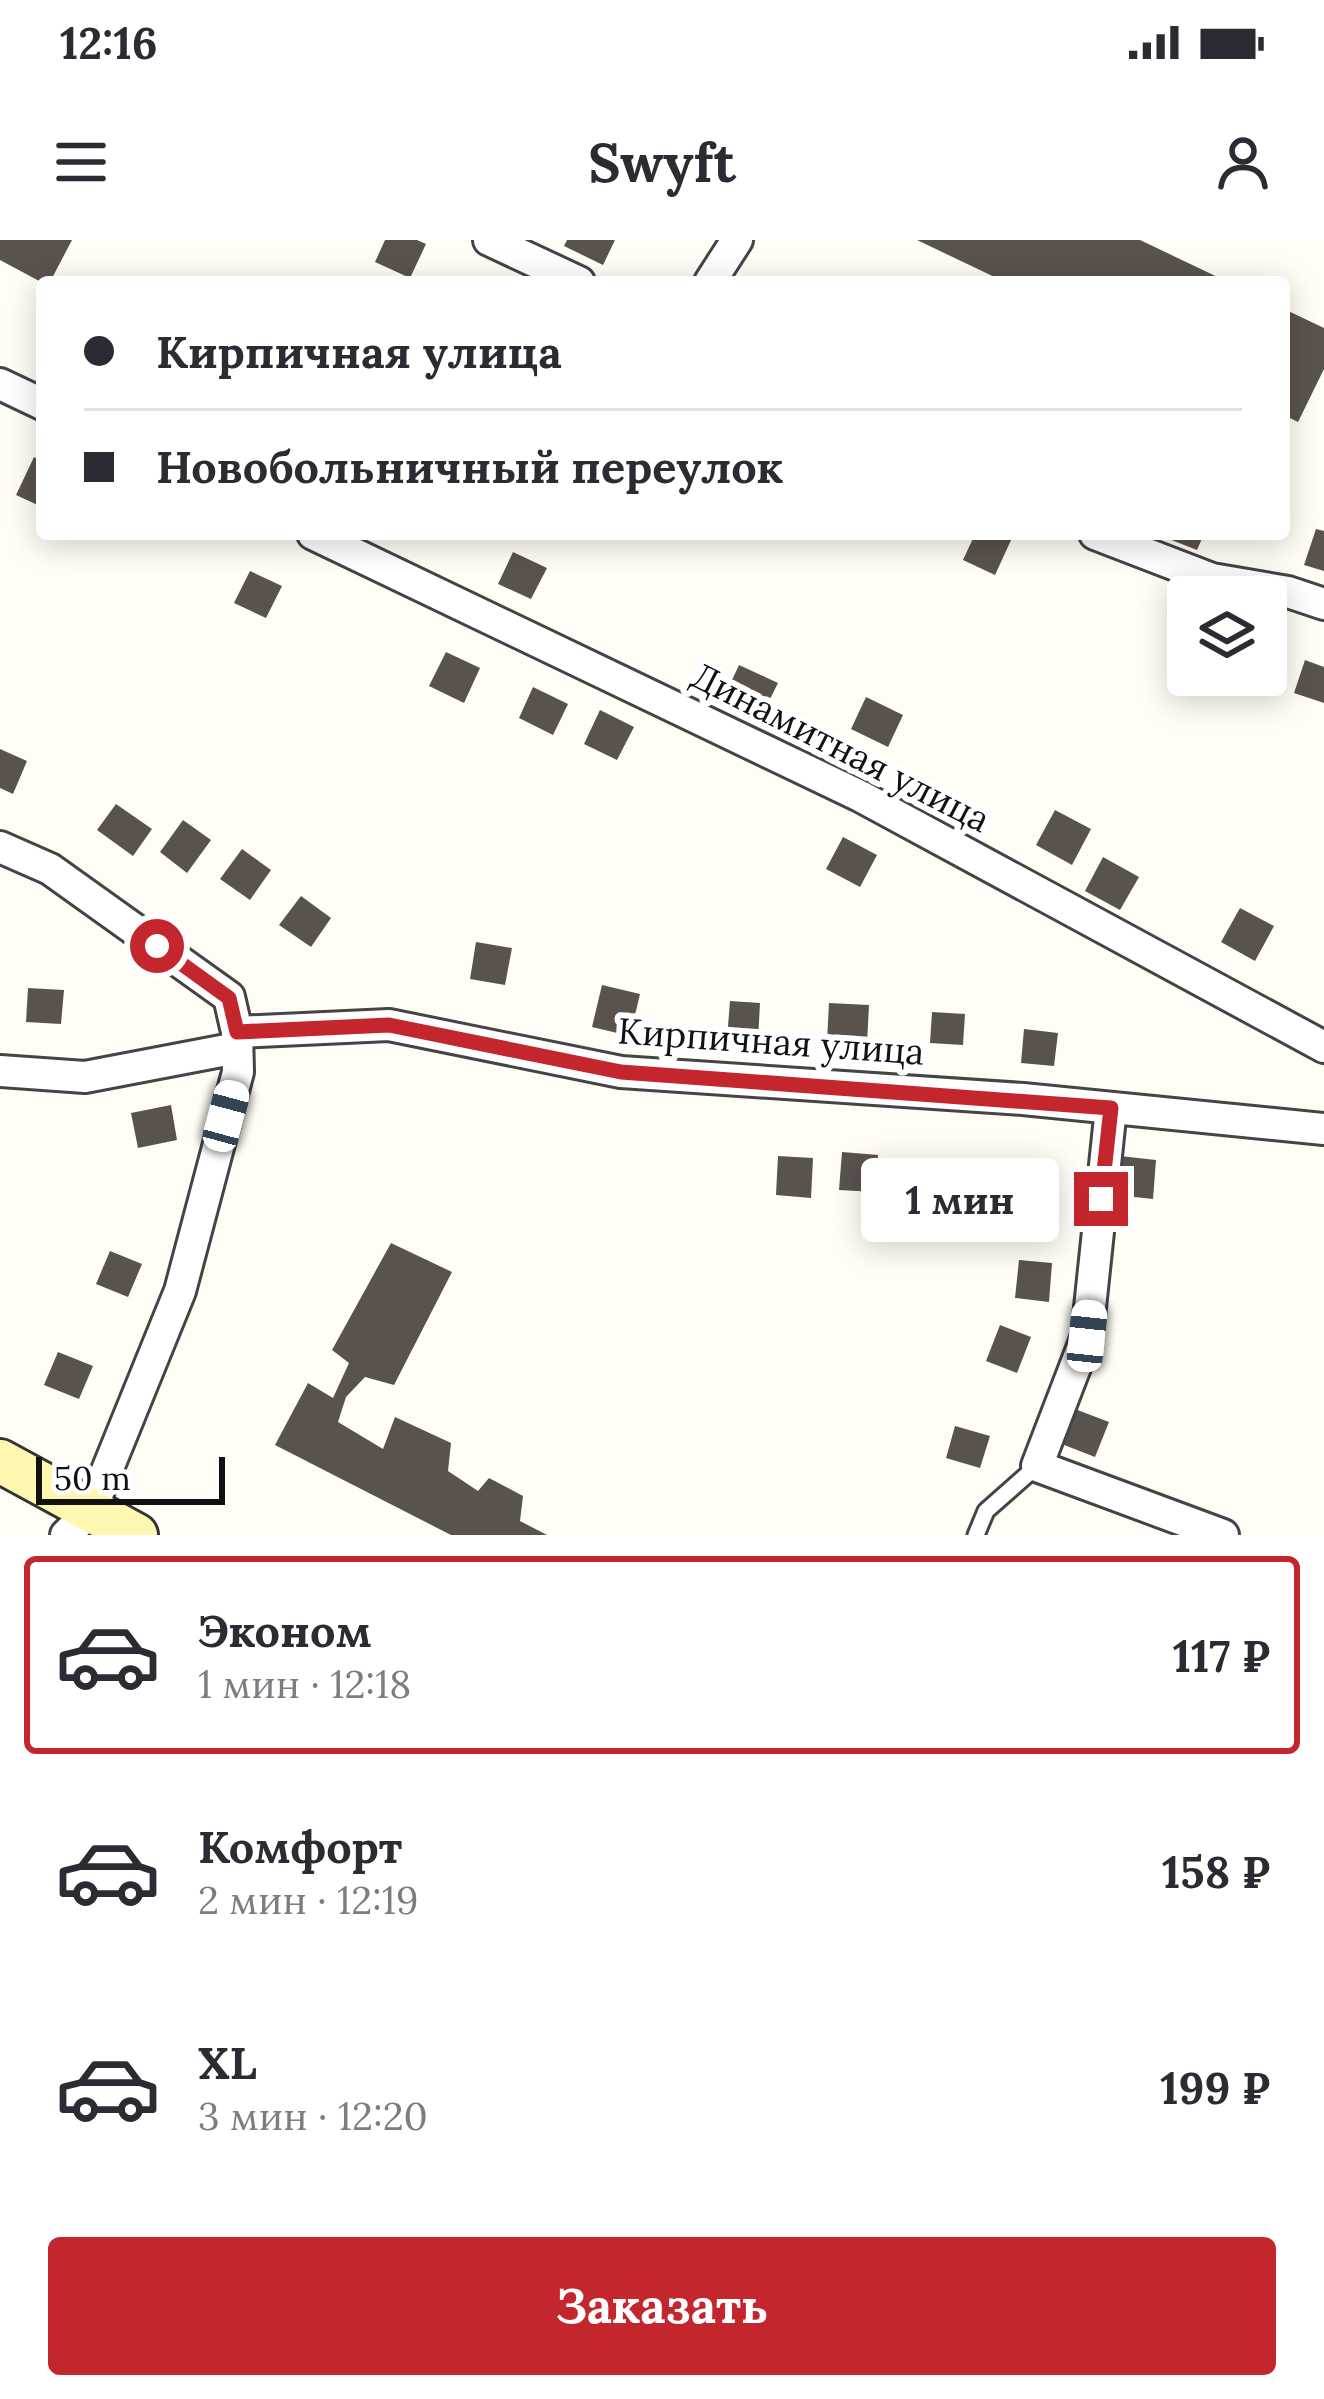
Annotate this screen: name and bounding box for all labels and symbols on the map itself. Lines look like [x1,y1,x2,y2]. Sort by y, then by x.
street label: Динамитная улица [684,652,998,842]
route start [130,919,184,973]
street label: Кирпичная улица [616,1007,926,1075]
car [199,1077,253,1155]
callout: 1 мин [861,1157,1059,1241]
route end [1074,1172,1128,1226]
car [1065,1298,1109,1374]
scale bar [36,1451,225,1504]

